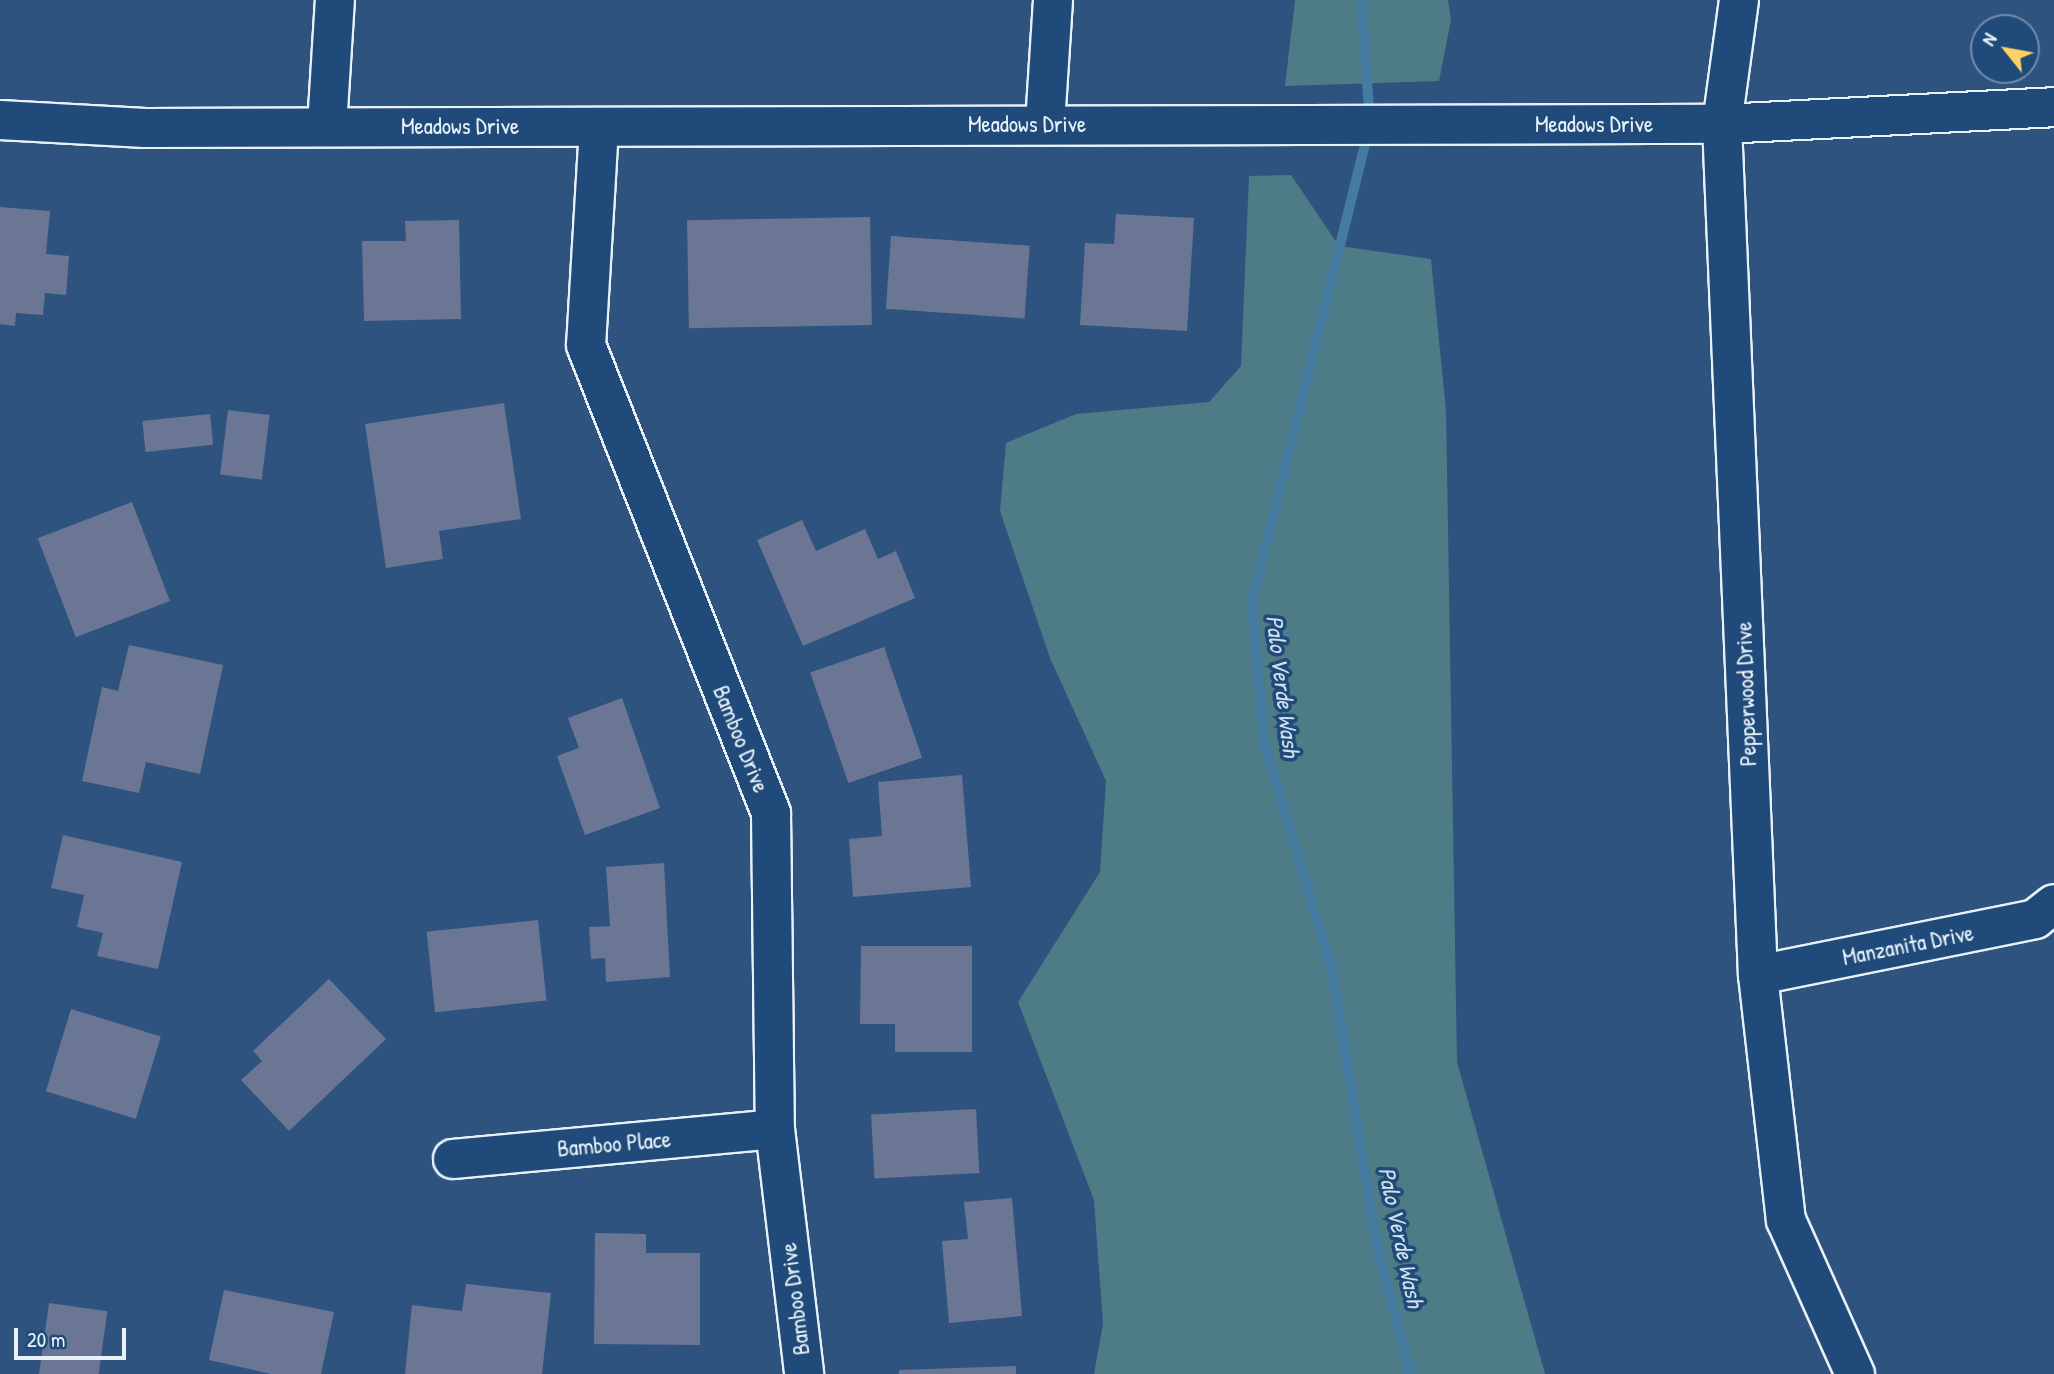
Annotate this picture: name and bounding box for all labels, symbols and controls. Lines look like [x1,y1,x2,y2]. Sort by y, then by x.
north arrow [1970,14,2040,84]
text: N [1975,28,2002,50]
street label: Meadows Drive [968,110,1086,138]
street label: Meadows Drive [1535,110,1653,138]
street label: Meadows Drive [401,112,519,140]
water label: Palo Verde Wash [1260,613,1306,759]
street label: Pepperwood Drive [1730,621,1762,767]
street label: Bamboo Drive [707,681,775,797]
street label: Manzanita Drive [1840,919,1976,971]
street label: Bamboo Place [556,1125,672,1163]
water label: Palo Verde Wash [1372,1164,1430,1310]
street label: Bamboo Drive [774,1241,816,1357]
scale bar [18,1314,130,1358]
text: 20 m [27,1325,65,1354]

